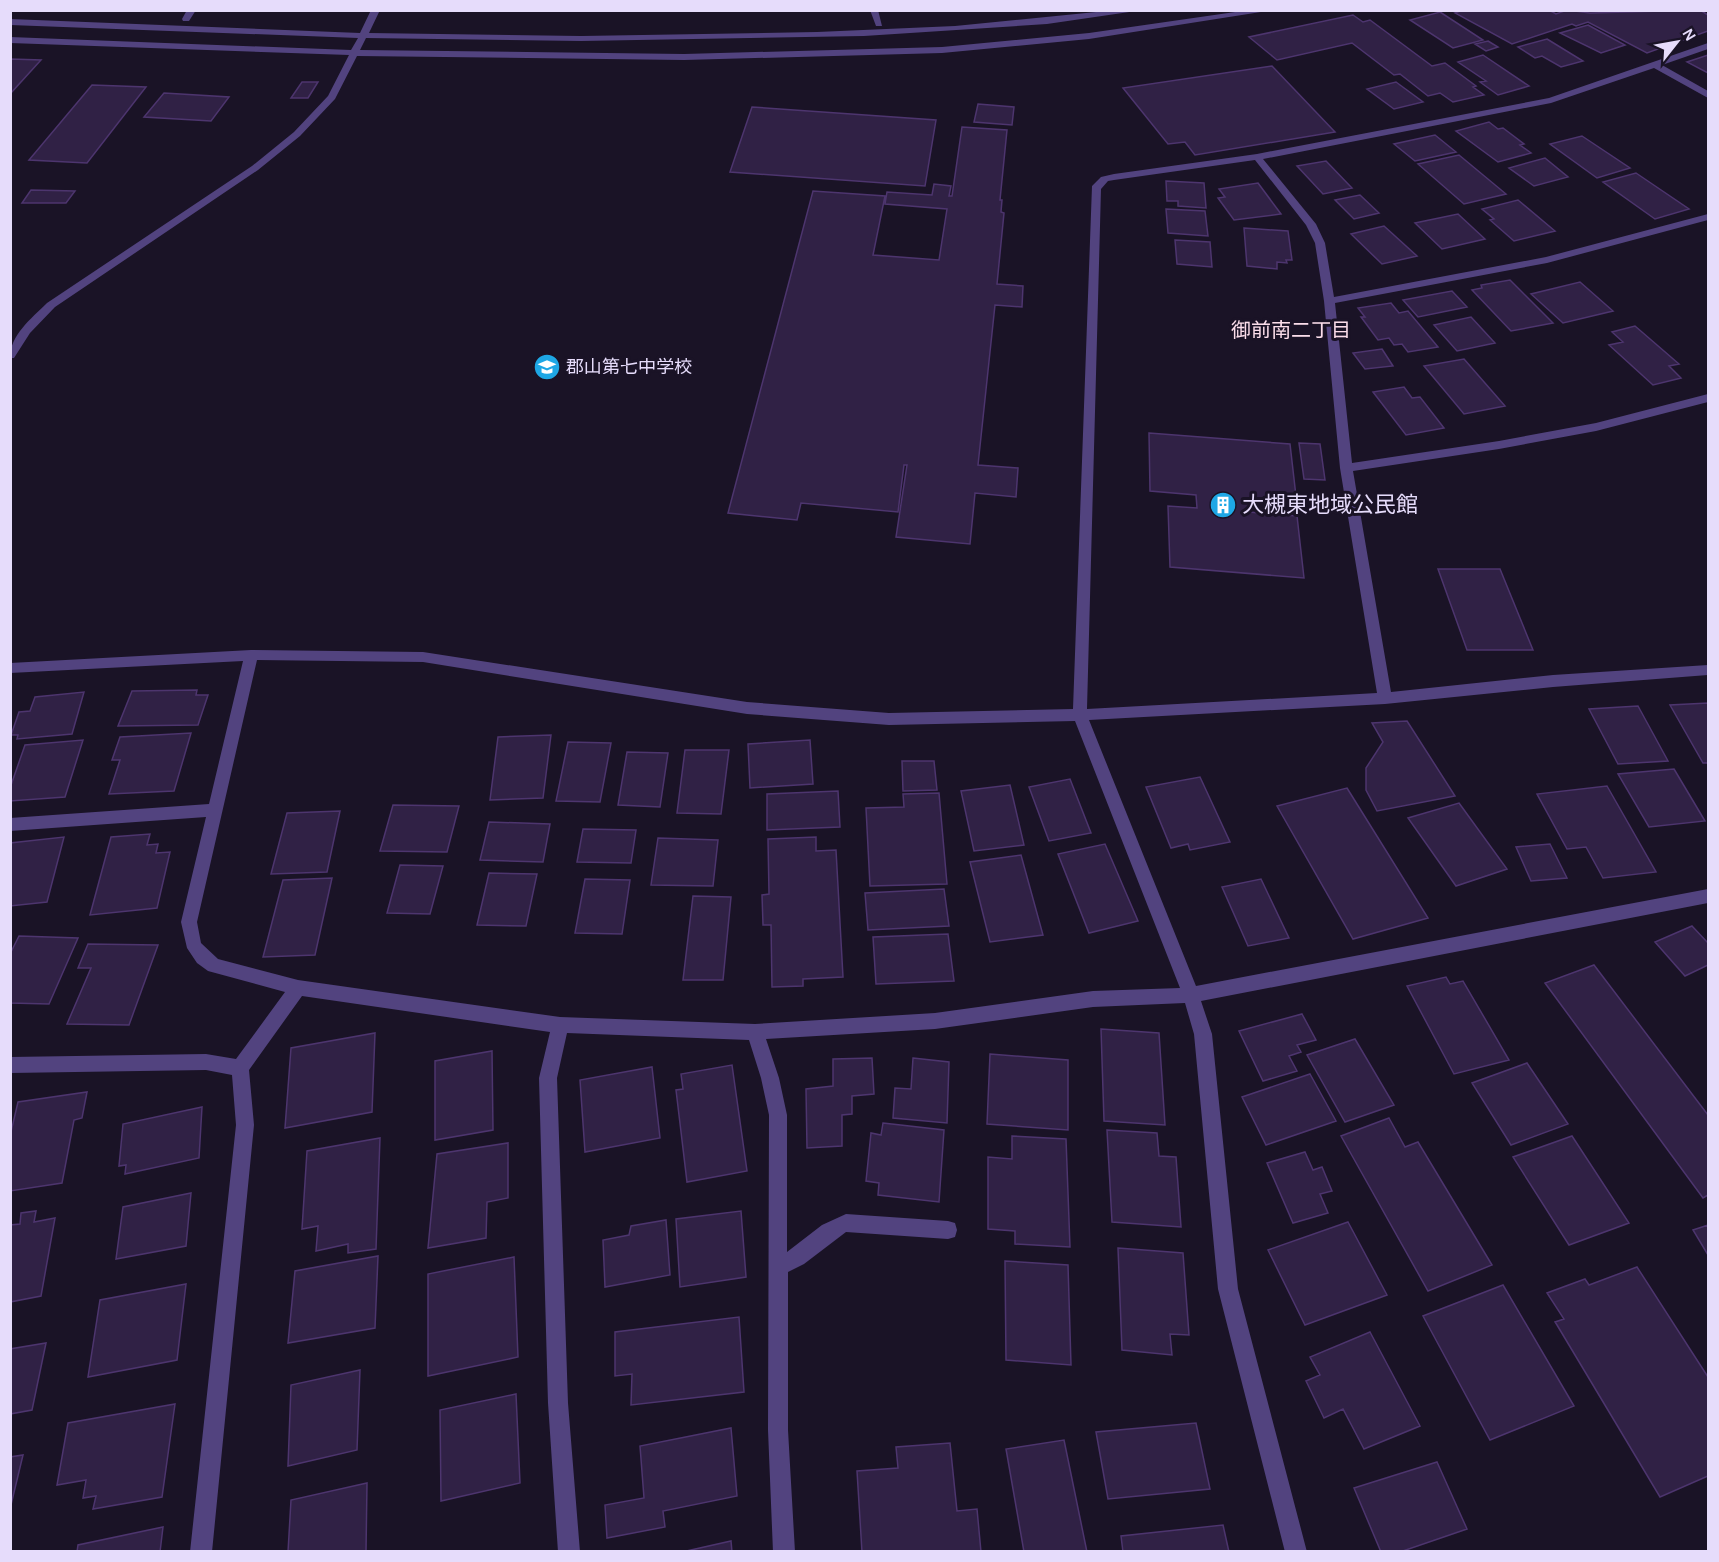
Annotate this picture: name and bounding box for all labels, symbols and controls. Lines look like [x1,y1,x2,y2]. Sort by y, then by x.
north arrow [1647,12,1707,72]
text: N [1678,25,1701,44]
district label: 御前南二丁目 [1231,319,1351,342]
school or university icon: 郡山第七中学校 [532,352,562,382]
place label: 郡山第七中学校 [566,356,692,378]
building icon: 大槻東地域公民館 [1208,490,1238,520]
place label: 大槻東地域公民館 [1242,492,1418,518]

